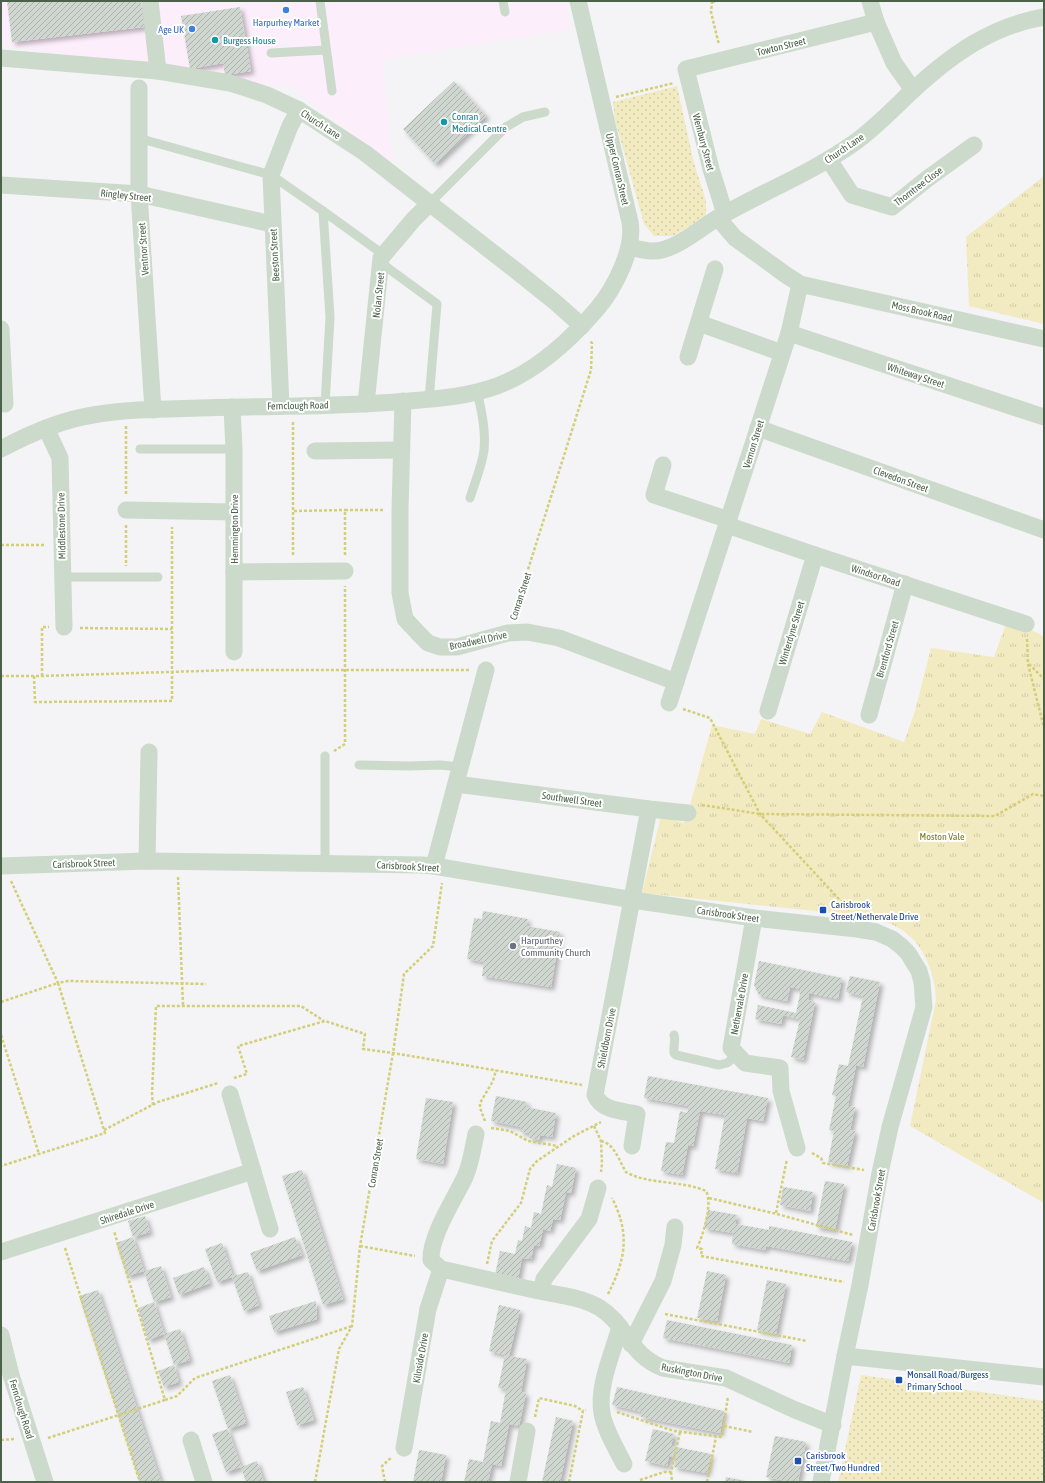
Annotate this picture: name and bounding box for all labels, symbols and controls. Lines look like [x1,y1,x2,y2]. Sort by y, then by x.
marker: Harpurhey Market [281,5,291,15]
place label: Harpurhey Market [253,17,319,28]
place label: Age UK [158,24,184,35]
marker: Age UK [187,24,197,34]
marker: Burgess House [210,35,220,45]
place label: Burgess House [223,35,276,46]
street label: Towton Street [756,35,807,58]
street label: Church Lane [299,108,343,142]
place label: Conran Medical Centre [452,111,507,134]
street label: Wembury Street [691,112,716,172]
marker: Conran Medical Centre [439,117,449,127]
street label: Church Lane [823,131,866,166]
street label: Upper Conran Street [604,132,631,206]
street label: Thorntree Close [892,164,945,208]
street label: Ringley Street [100,187,152,204]
street label: Ventnor Street [136,222,151,276]
street label: Beeston Street [268,228,281,282]
street label: Nolan Street [371,271,386,319]
street label: Moss Brook Road [891,299,953,324]
street label: Whiteway Street [886,361,946,390]
street label: Fernclough Road [267,399,329,412]
street label: Vernon Street [741,419,766,470]
street label: Clevedon Street [872,464,930,495]
street label: Middlestone Drive [55,492,68,559]
street label: Hemmington Drive [229,494,240,564]
street label: Windsor Road [850,562,902,589]
street label: Conran Street [508,571,533,621]
street label: Winterdyne Street [777,600,806,666]
street label: Brentford Street [874,619,901,679]
street label: Broadwell Drive [448,629,508,652]
street label: Southwell Street [541,790,603,809]
park label: Moston Vale [920,831,965,842]
street label: Carisbrook Street [52,857,116,870]
street label: Carisbrook Street [376,859,440,874]
place label: Carisbrook Street/Nethervale Drive [831,899,919,922]
street label: Carisbrook Street [696,905,760,924]
marker: Carisbrook Street/Nethervale Drive [818,905,828,915]
place label: Harpurthey Community Church [521,935,591,958]
marker: Harpurthey Community Church [508,941,518,951]
street label: Nethervale Drive [729,972,750,1036]
street label: Shieldborn Drive [595,1007,618,1069]
street label: Conran Street [366,1138,385,1188]
street label: Carisbrook Street [866,1168,887,1232]
street label: Shiredale Drive [99,1198,156,1226]
street label: Kilnside Drive [411,1332,430,1384]
street label: Ruskington Drive [660,1361,724,1384]
place label: Monsall Road/Burgess Primary School [907,1369,989,1392]
marker: Monsall Road/Burgess Primary School [894,1375,904,1385]
street label: Fernclough Road [7,1378,36,1440]
place label: Carisbrook Street/Two Hundred [806,1450,880,1473]
marker: Carisbrook Street/Two Hundred [793,1456,803,1466]

